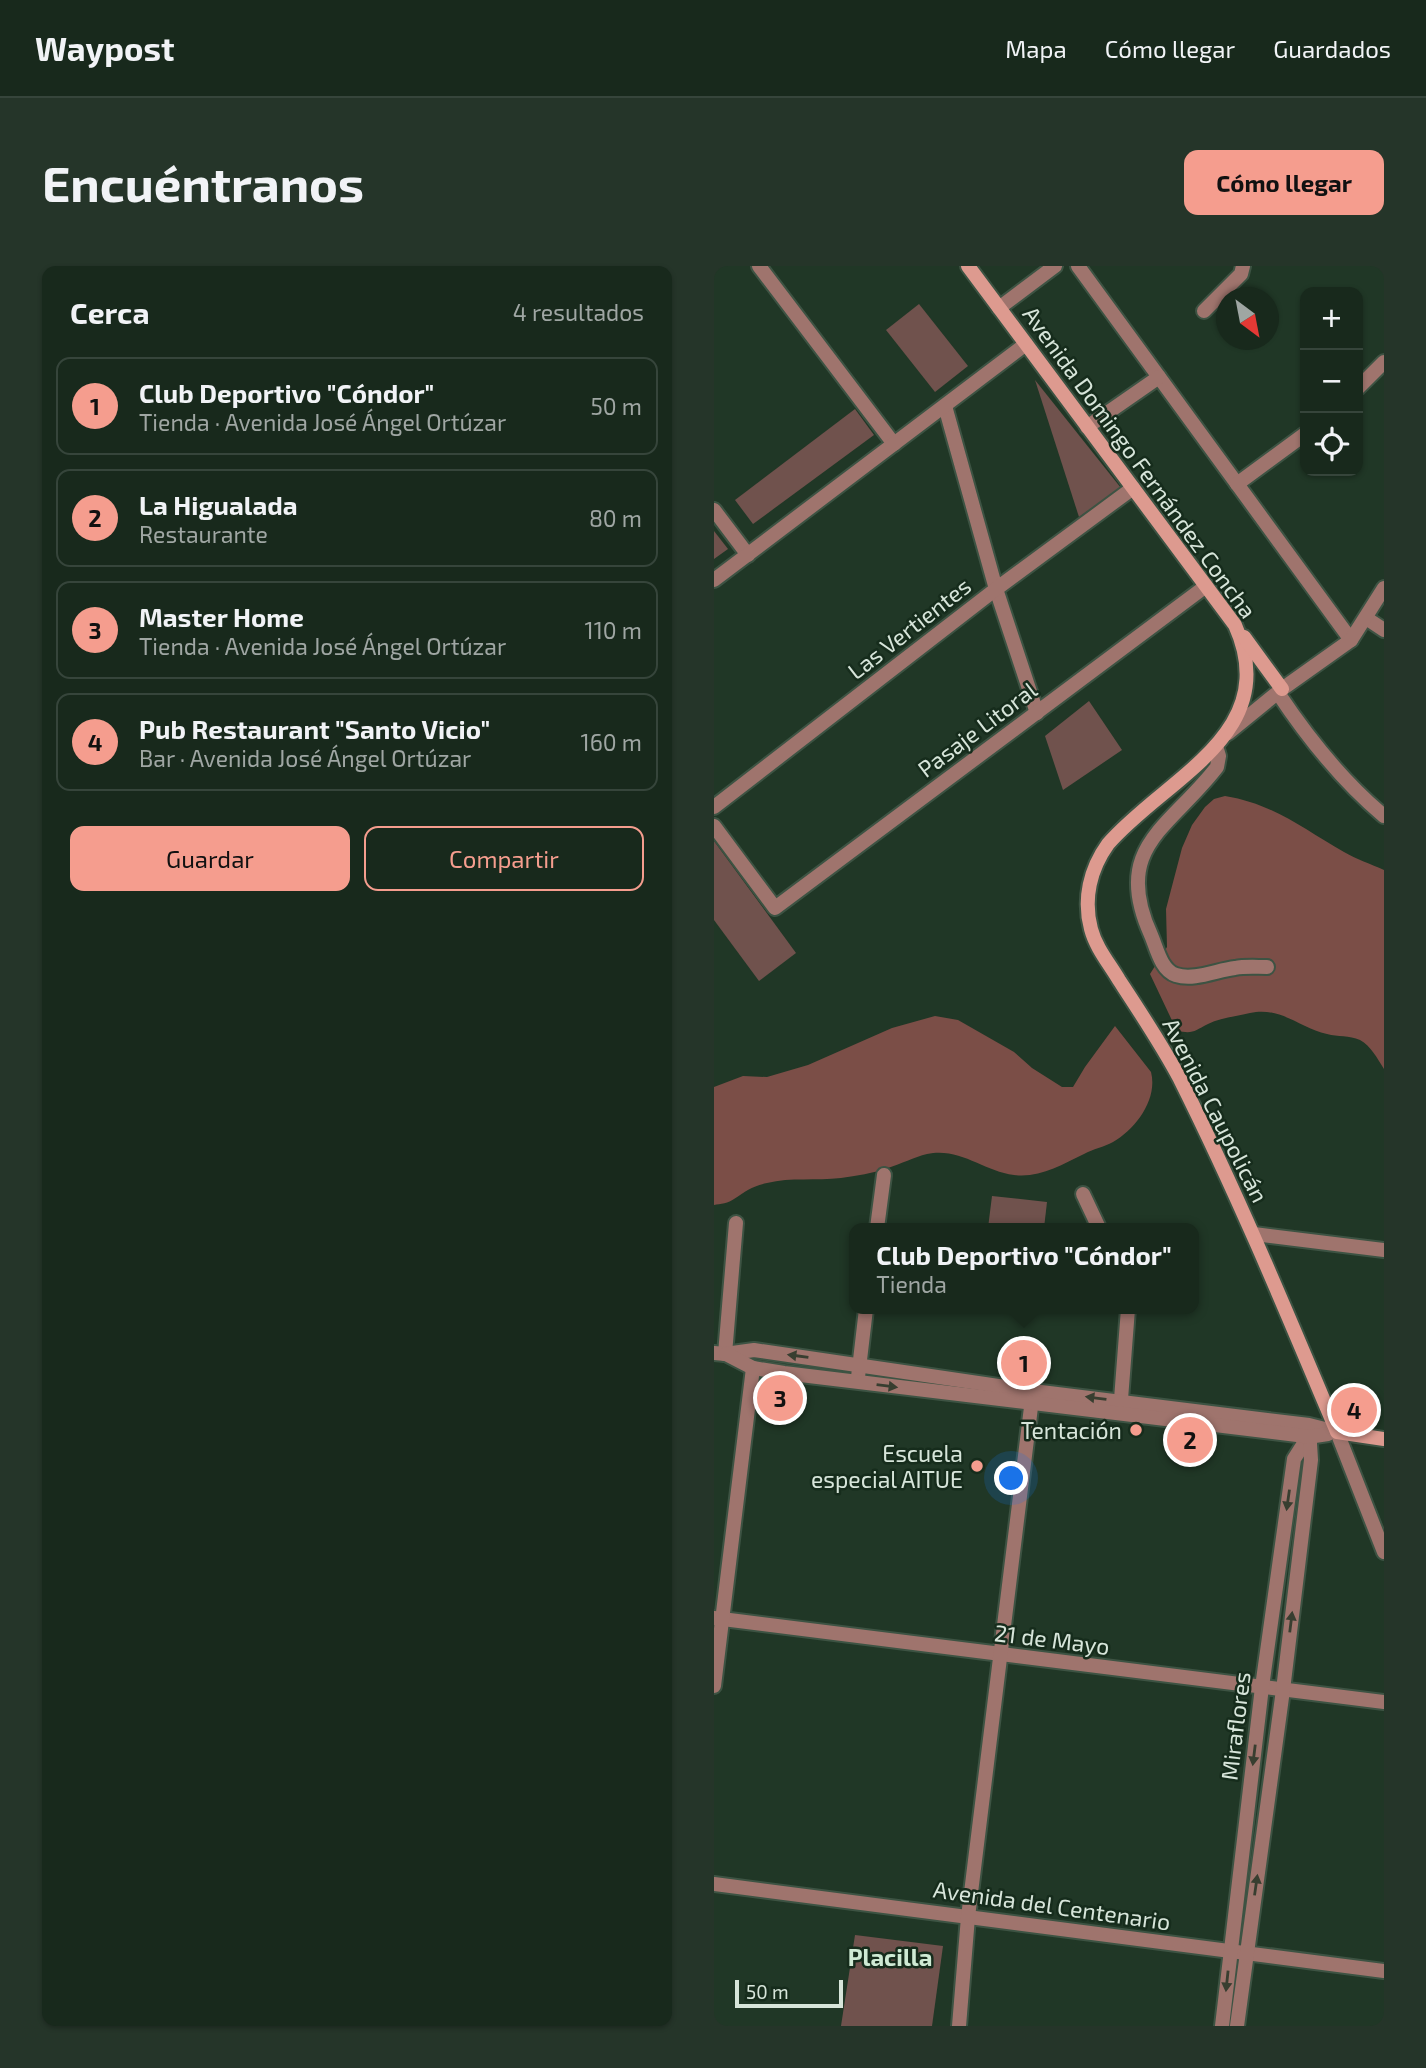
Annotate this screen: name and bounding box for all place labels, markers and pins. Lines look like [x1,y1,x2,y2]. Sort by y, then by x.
pin: 1 [1001,1337,1047,1389]
pin: 3 [757,1372,803,1424]
pin: 4 [1331,1384,1377,1436]
pin: 2 [1167,1414,1213,1466]
place label: Tentación [1021,1416,1122,1444]
marker: Tentación [1128,1422,1144,1438]
place label: Escuela especial AITUE [811,1439,963,1493]
marker: Escuela especial AITUE [969,1458,985,1474]

